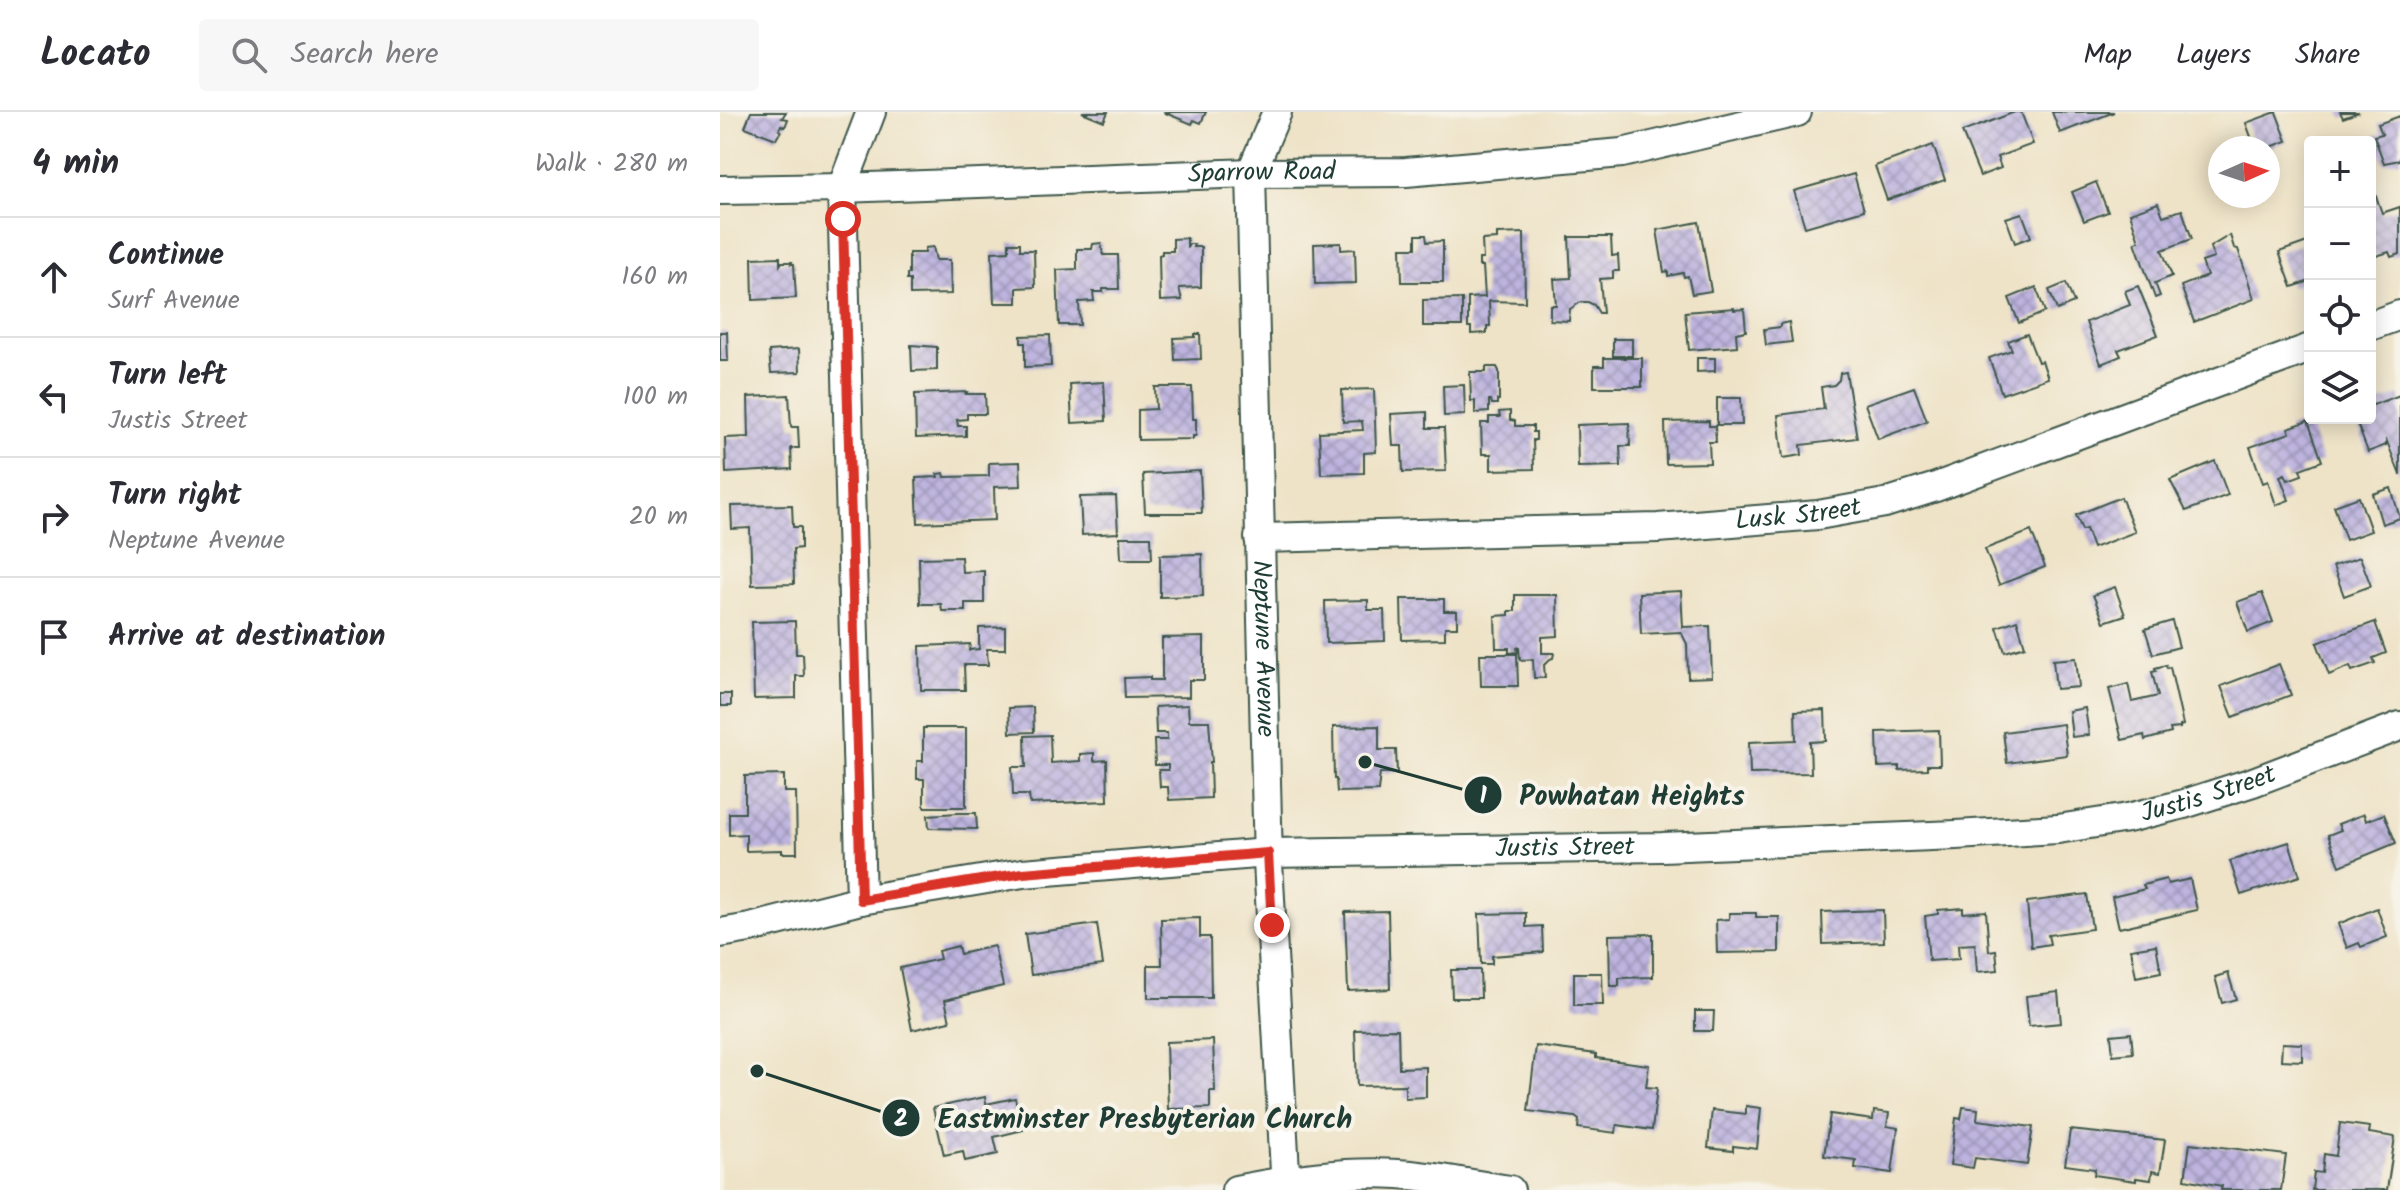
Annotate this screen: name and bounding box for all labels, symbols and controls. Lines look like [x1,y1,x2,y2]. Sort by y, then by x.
search box [199,19,759,91]
text: Locato [40,25,151,85]
text: Search here [291,31,438,79]
icon: search [227,33,271,77]
text: Map [2083,33,2132,78]
text: Layers [2176,33,2251,78]
text: Share [2295,33,2360,78]
north arrow [2208,136,2280,208]
map controls [2304,136,2376,424]
button: + [2304,136,2376,208]
text: 4 min [32,137,119,191]
text: Walk · 280 m [535,143,688,185]
street label: Sparrow Road [1187,151,1337,196]
route start [825,201,861,237]
button: − [2304,208,2376,280]
text: Continue [108,232,224,280]
icon: ahead [32,255,76,299]
text: 160 m [621,256,688,298]
text: Surf Avenue [108,280,240,322]
button: locate [2304,280,2376,352]
text: Turn left [108,352,227,400]
button: layers [2304,352,2376,424]
icon: left [32,375,76,419]
text: 100 m [623,376,688,418]
text: Justis Street [108,400,247,442]
text: Turn right [108,472,241,520]
street label: Lusk Street [1734,486,1865,543]
icon: right [32,495,76,539]
text: 20 m [629,496,688,538]
text: Neptune Avenue [108,520,285,562]
street label: Neptune Avenue [1240,560,1286,738]
text: Arrive at destination [108,613,385,661]
icon: arrive [32,615,76,659]
street label: Justis Street [2136,754,2283,835]
callout: Powhatan Heights [1463,769,1761,821]
text: Powhatan Heights [1519,775,1745,820]
text: 1 [1479,777,1487,816]
street label: Justis Street [1495,826,1636,871]
route end [1254,907,1290,943]
callout: Eastminster Presbyterian Church [881,1092,1368,1144]
text: Eastminster Presbyterian Church [938,1098,1352,1143]
text: 2 [894,1100,908,1139]

